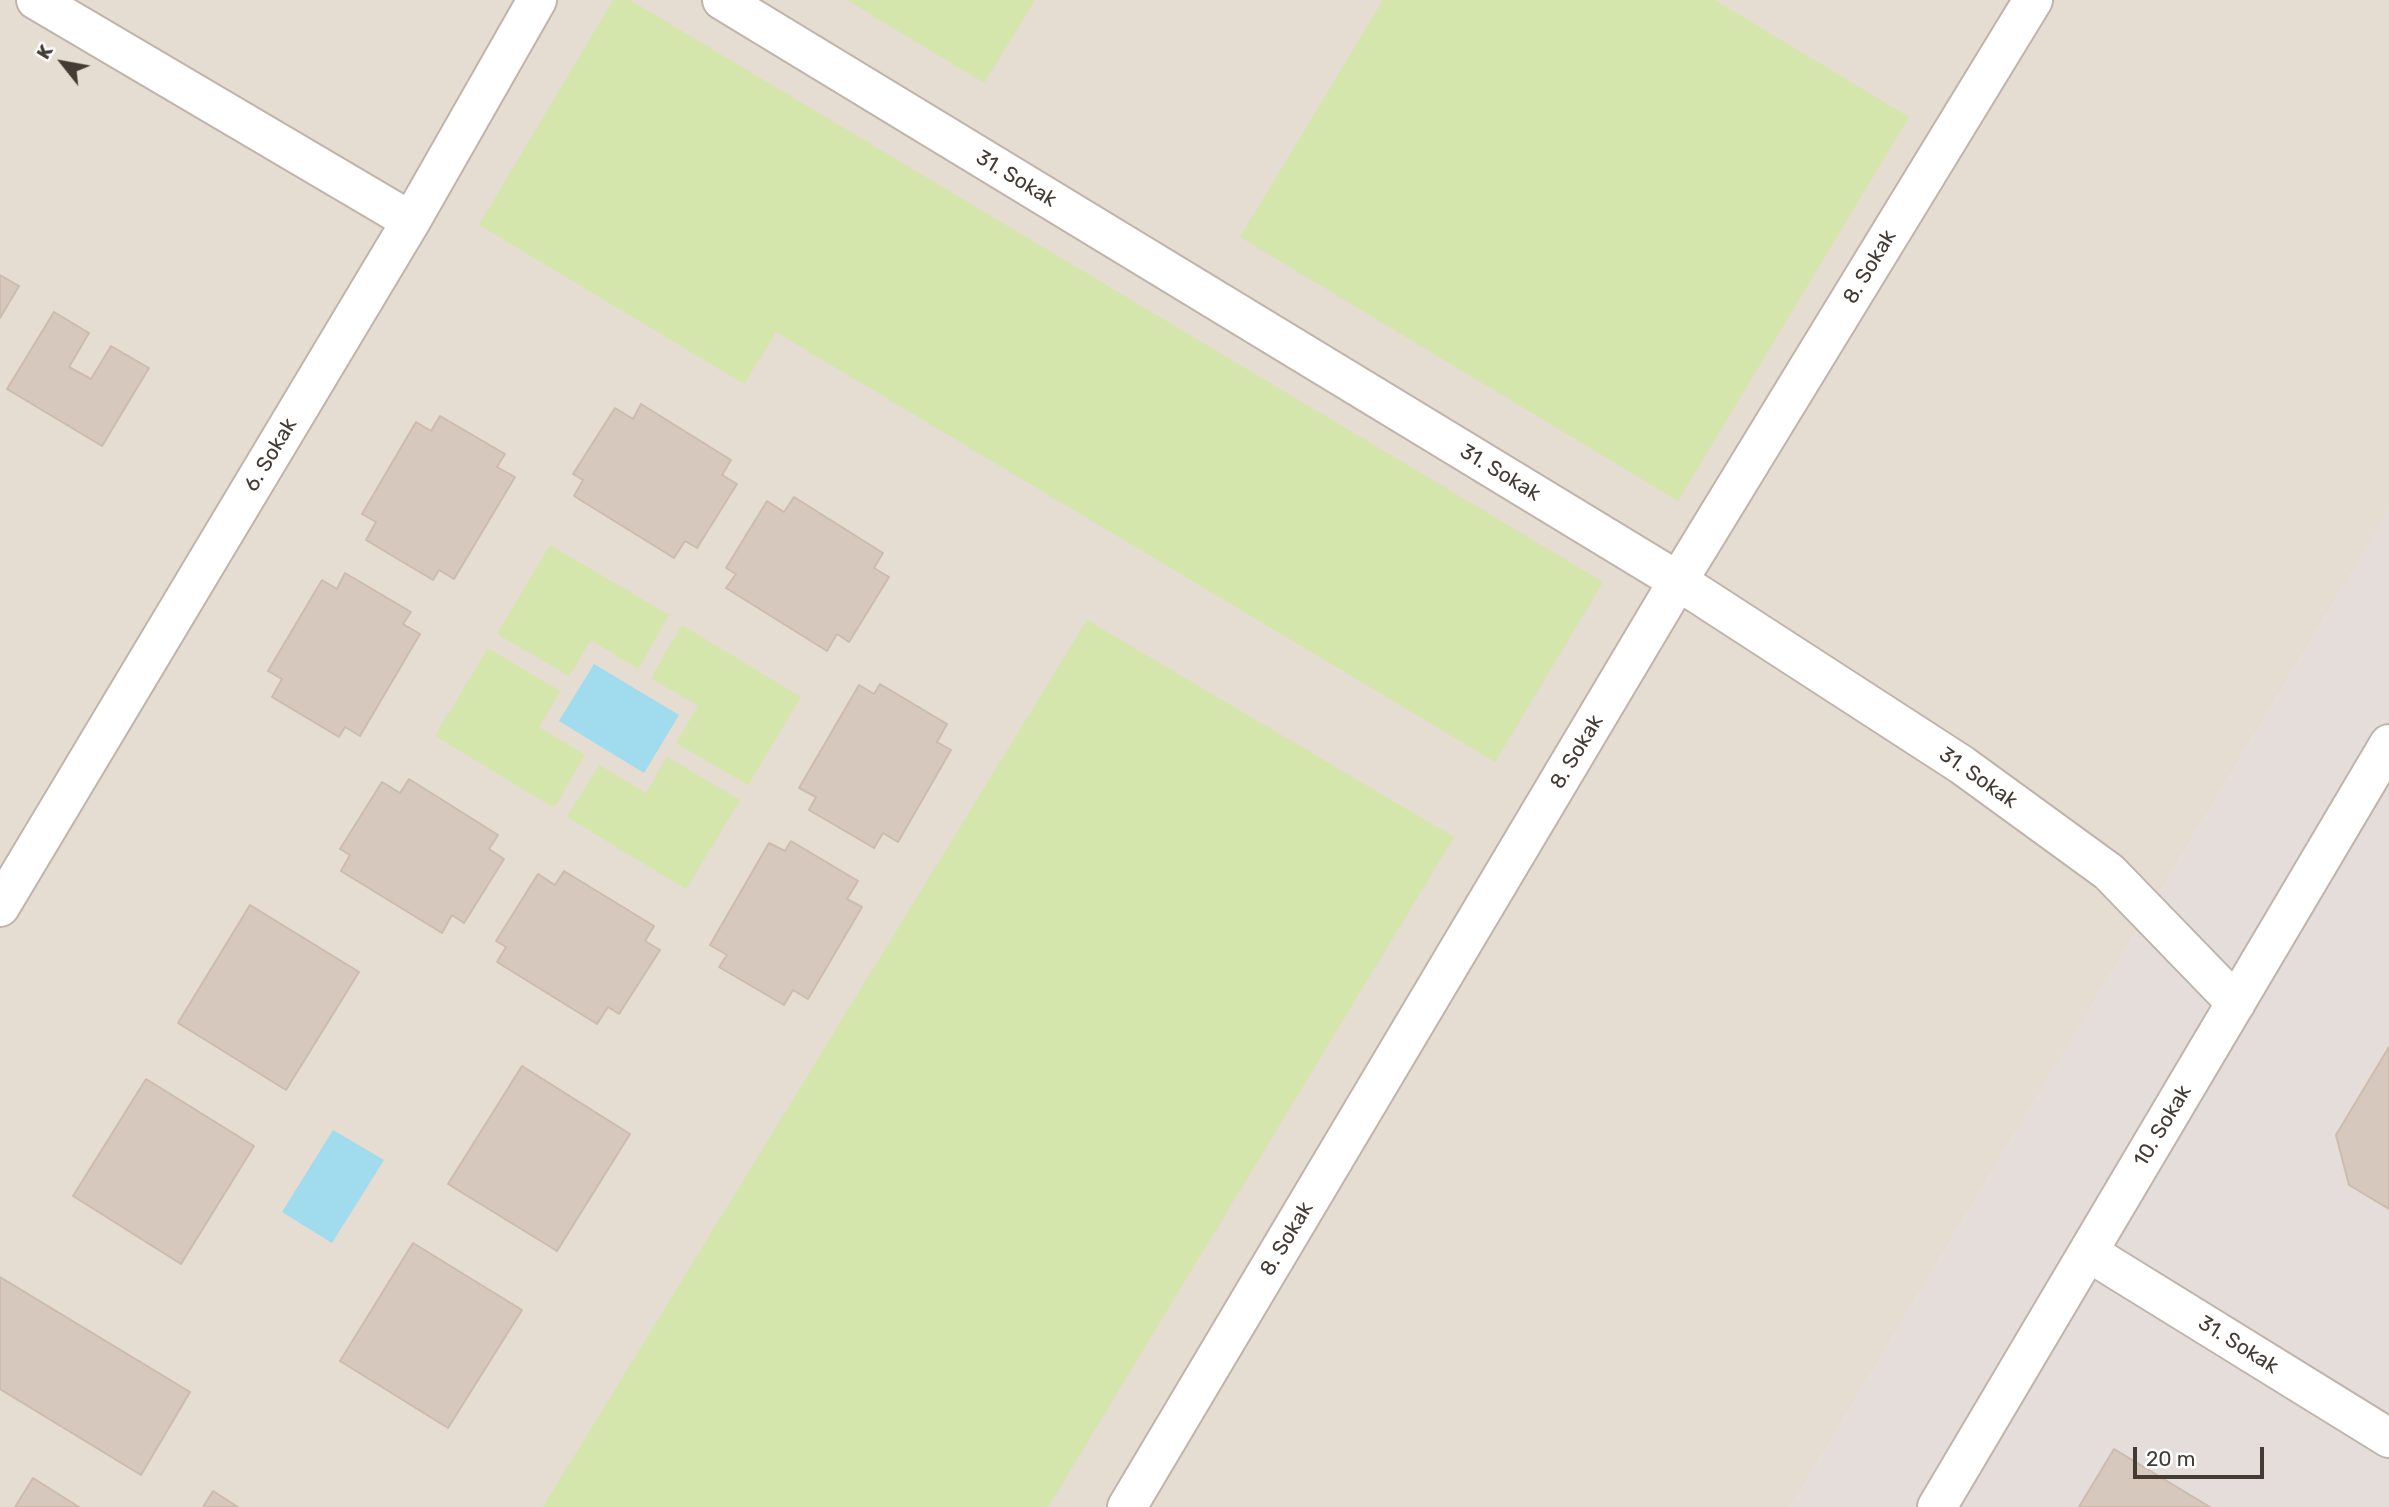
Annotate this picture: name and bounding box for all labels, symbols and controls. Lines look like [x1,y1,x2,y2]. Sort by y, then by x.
north arrow [28,28,98,98]
text: K [31,41,58,63]
street label: 31. Sokak [971,145,1061,213]
street label: 8. Sokak [1838,225,1902,309]
street label: 6. Sokak [239,414,303,496]
street label: 31. Sokak [1455,439,1545,507]
street label: 8. Sokak [1545,710,1609,794]
street label: 31. Sokak [1934,742,2022,814]
street label: 10. Sokak [2129,1081,2197,1171]
street label: 8. Sokak [1255,1197,1319,1281]
street label: 31. Sokak [2193,1311,2283,1379]
scale bar [2137,1434,2268,1478]
text: 20 m [2146,1446,2195,1471]

